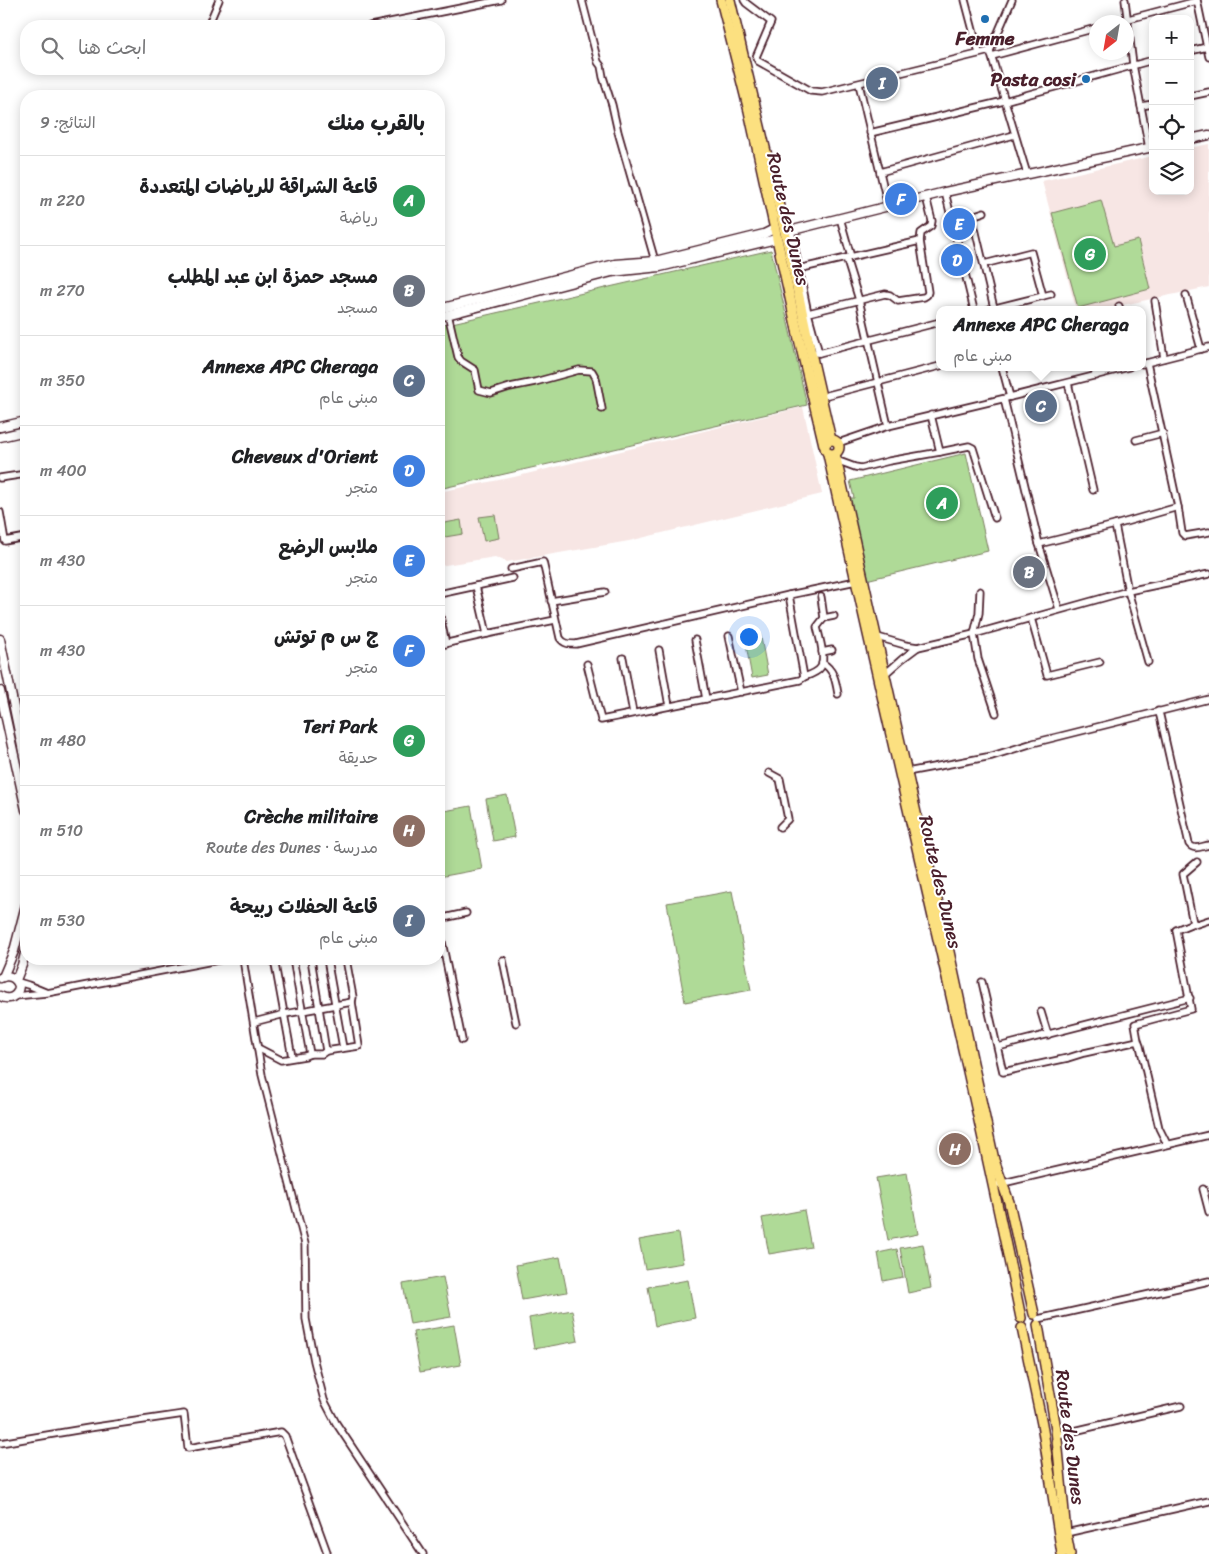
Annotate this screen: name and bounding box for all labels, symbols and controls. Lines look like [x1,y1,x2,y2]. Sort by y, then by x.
marker: Femme [979,13,991,25]
north arrow [1089,15,1134,60]
map controls [1149,15,1194,195]
button: + [1149,15,1194,60]
search box [20,20,445,75]
place label: Femme [954,22,1015,55]
text: ابحث هنا [78,31,146,64]
icon: search [38,34,66,62]
button: − [1149,60,1194,105]
place label: Pasta cosi [991,63,1078,96]
pin: I [866,64,898,102]
marker: Pasta cosi [1080,73,1092,85]
text: بالقرب منك [327,104,425,142]
button: locate [1149,105,1194,150]
text: النتائج: 9 [40,108,96,137]
street label: Route des Dunes [757,149,820,289]
button: layers [1149,150,1194,195]
text: قاعة الشراقة للرياضات المتعددة [139,170,378,203]
pin: F [885,180,917,218]
text: 220 m [40,186,85,215]
text: A [404,186,414,215]
text: رياضة [340,203,378,232]
pin: E [943,205,975,243]
pin: G [1074,235,1106,273]
pin: D [941,241,973,279]
text: مسجد حمزة ابن عبد المطلب [168,260,378,293]
text: 270 m [40,276,85,305]
text: B [404,276,414,305]
text: مسجد [337,293,378,322]
popup [936,306,1146,371]
text: Annexe APC Cheraga [953,308,1129,341]
text: مبنى عام [953,341,1012,370]
text: Annexe APC Cheraga [203,350,378,383]
text: 350 m [40,366,85,395]
text: C [404,366,414,395]
text: مبنى عام [319,383,378,412]
pin: C [1025,387,1057,425]
text: Cheveux d'Orient [232,440,378,473]
text: 400 m [40,456,87,485]
text: D [404,456,414,485]
text: متجر [347,473,378,502]
pin: A [926,484,958,522]
text: ملابس الرضع [278,530,378,563]
text: 430 m [40,546,85,575]
text: E [405,546,413,575]
pin: B [1013,553,1045,591]
text: متجر [347,563,378,592]
text: ج س م توتش [274,620,378,653]
your location [736,624,762,650]
text: 430 m [40,636,85,665]
text: F [405,636,413,665]
text: متجر [347,653,378,682]
text: Teri Park [303,710,378,743]
text: 480 m [40,726,86,755]
text: G [404,726,414,755]
text: حديقة [339,743,378,772]
text: Crèche militaire [245,800,378,833]
street label: Route des Dunes [909,812,972,952]
text: 510 m [40,816,83,845]
text: H [403,816,415,845]
text: مدرسة · Route des Dunes [206,833,378,862]
text: قاعة الحفلات ربيحة [230,890,378,923]
text: 530 m [40,906,85,935]
text: I [406,906,412,935]
text: مبنى عام [319,923,378,952]
pin: H [939,1130,971,1168]
street label: Route des Dunes [1046,1368,1095,1507]

